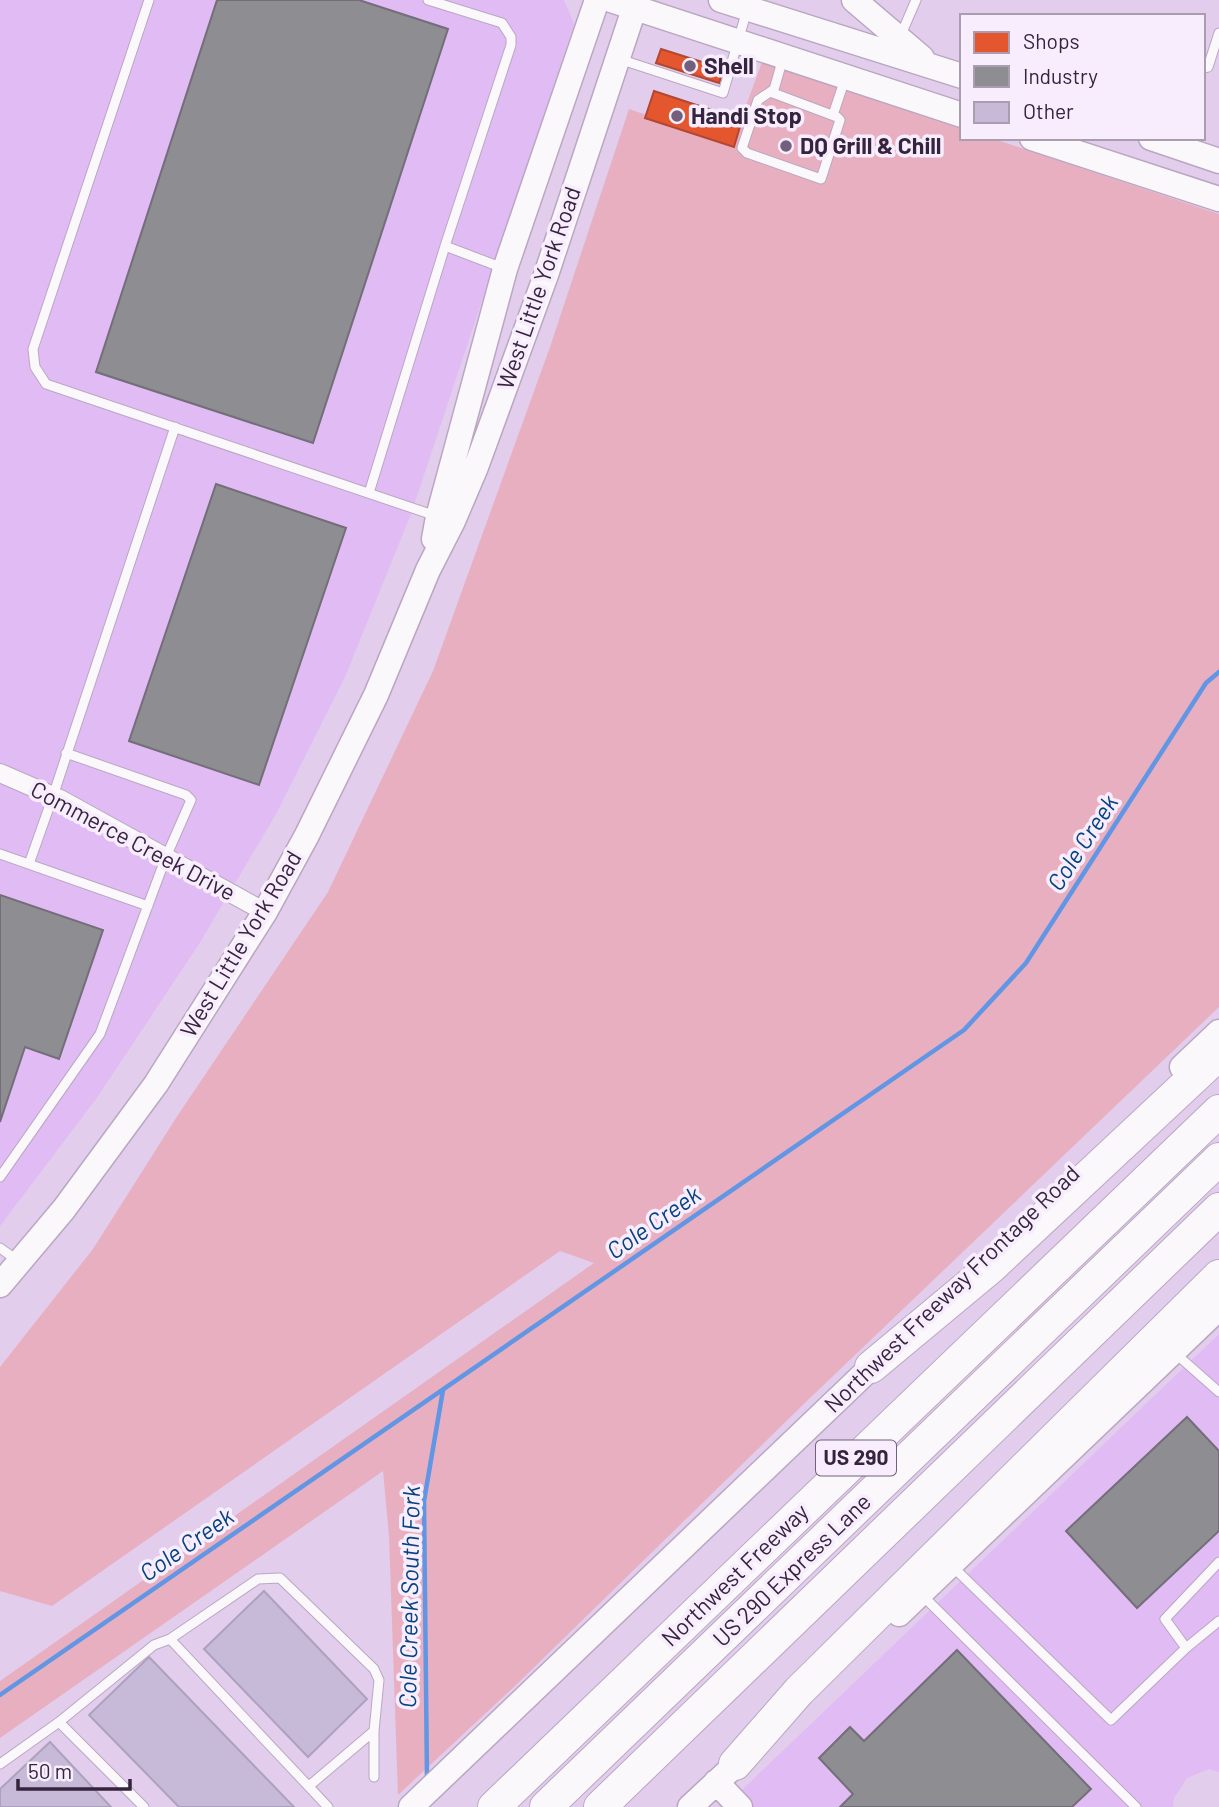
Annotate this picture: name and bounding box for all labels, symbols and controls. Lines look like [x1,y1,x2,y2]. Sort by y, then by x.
legend [960,14,1205,140]
text: Shops [1023,28,1080,53]
place label: Shell [704,51,754,79]
marker: Shell [682,58,698,74]
text: Industry [1023,63,1098,88]
text: Other [1023,98,1074,123]
place label: Handi Stop [691,101,802,129]
marker: Handi Stop [669,108,685,124]
place label: DQ Grill & Chill [800,131,941,159]
marker: DQ Grill & Chill [778,138,794,154]
street label: West Little York Road [490,183,586,393]
street label: Commerce Creek Drive [26,774,241,906]
water label: Cole Creek [1040,789,1124,895]
street label: West Little York Road [173,845,307,1042]
street label: Northwest Freeway Frontage Road [818,1159,1085,1418]
water label: Cole Creek [601,1179,706,1265]
road number: US 290 [816,1440,896,1476]
water label: Cole Creek South Fork [392,1485,425,1708]
street label: US 290 Express Lane [707,1487,876,1652]
street label: Northwest Freeway [655,1497,814,1652]
water label: Cole Creek [134,1501,239,1587]
scale bar [18,1748,130,1792]
text: 50 m [28,1758,72,1783]

